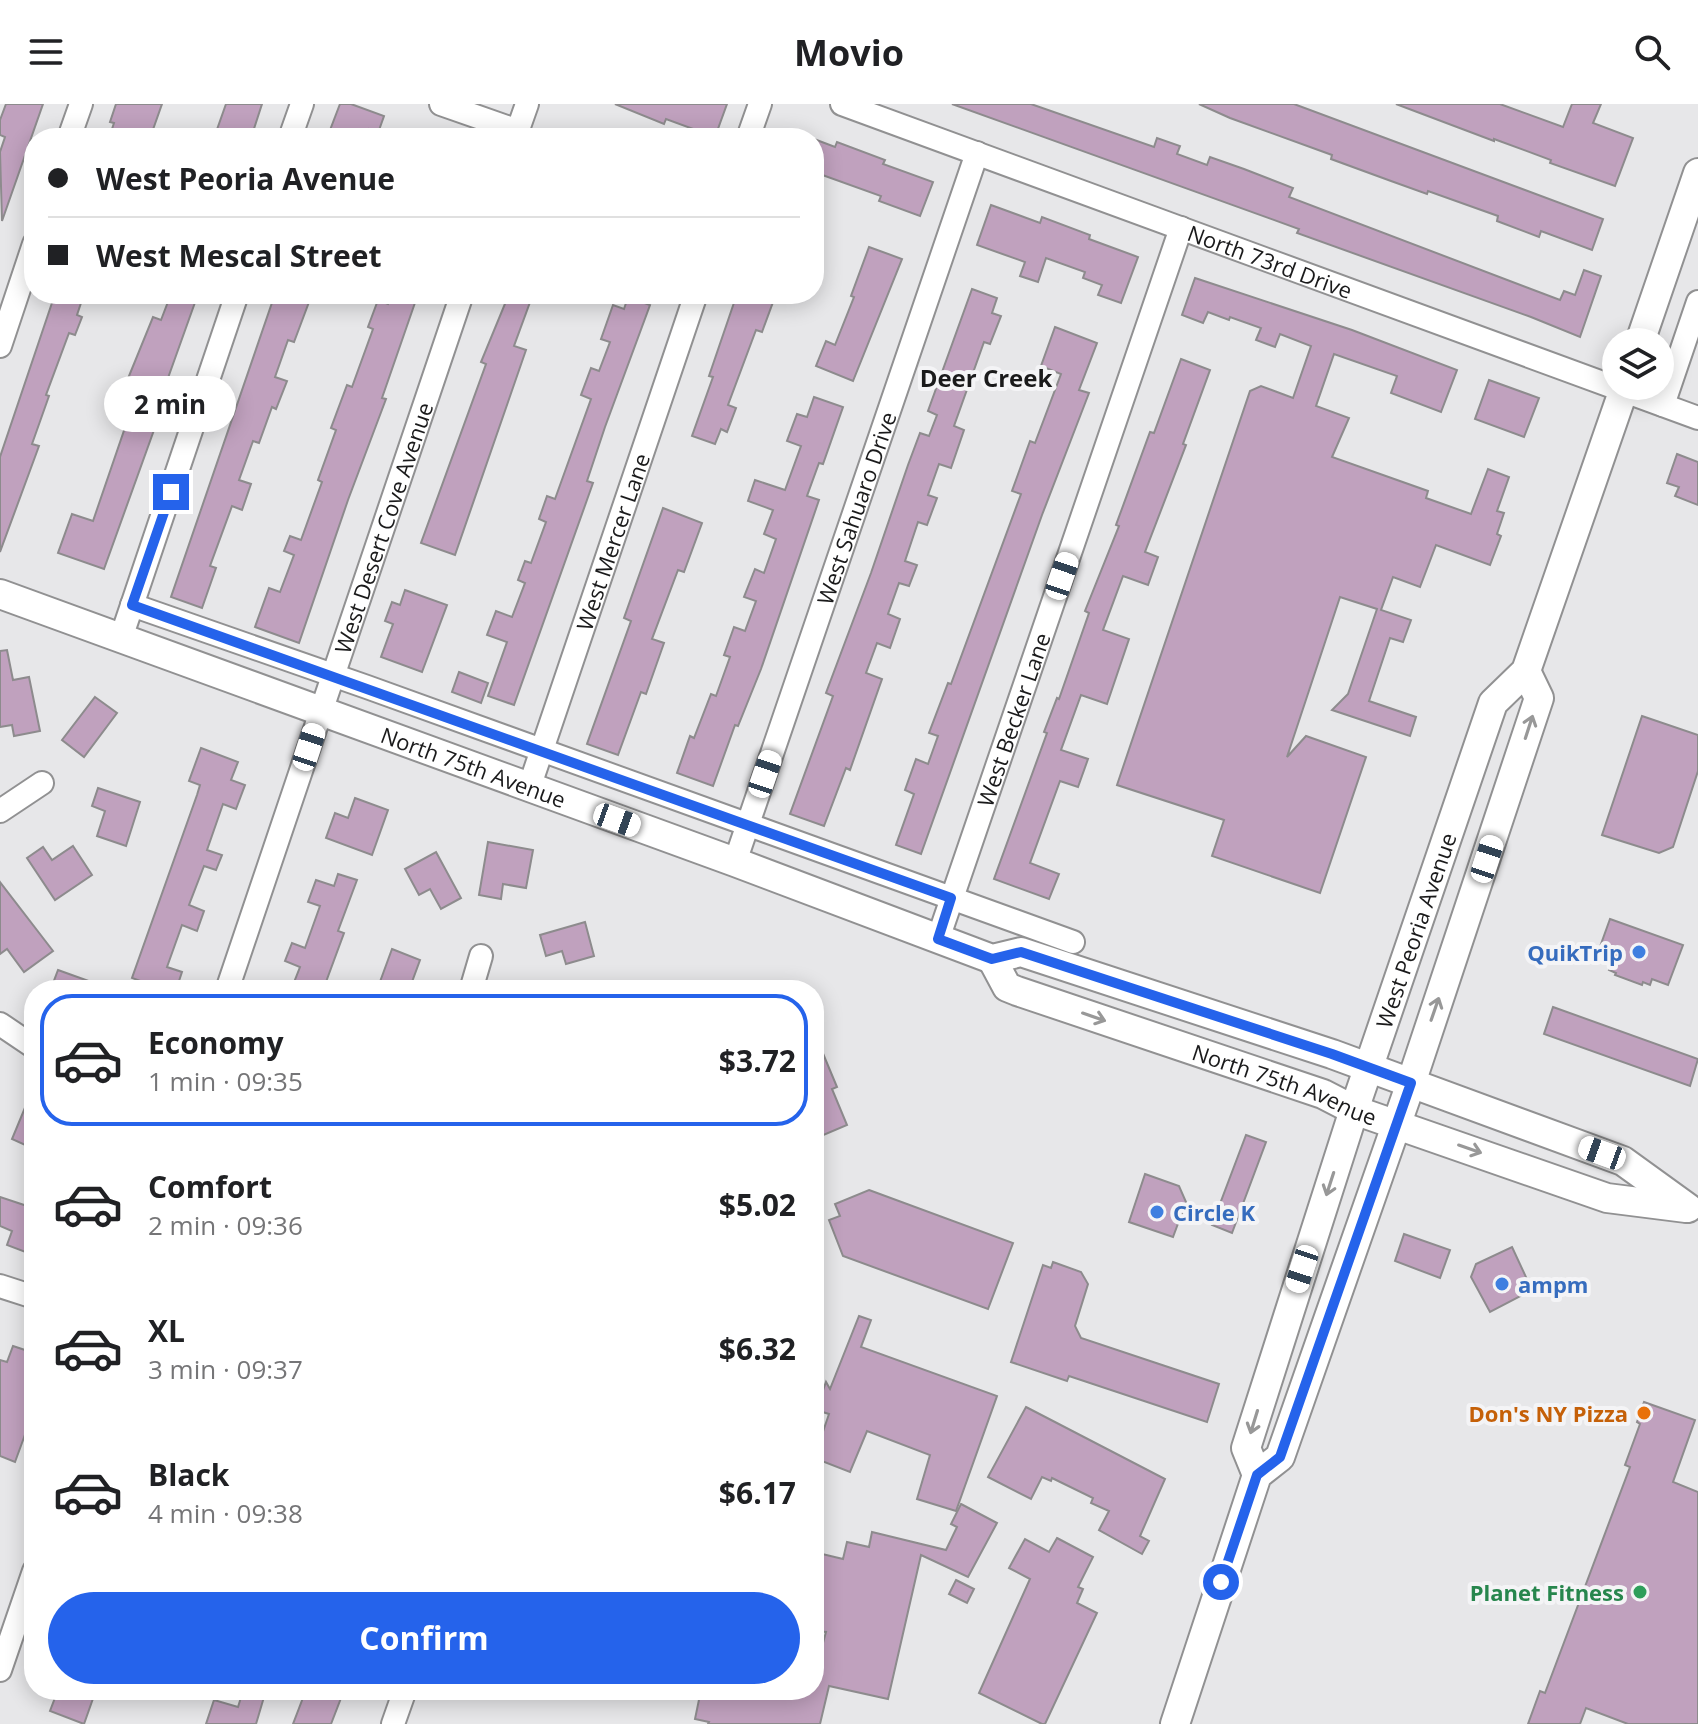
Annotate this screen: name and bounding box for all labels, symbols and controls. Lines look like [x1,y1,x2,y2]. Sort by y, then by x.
text: Movio [794,28,904,77]
icon: menu [24,30,68,74]
icon: search [1630,30,1674,74]
text: West Peoria Avenue [96,158,395,199]
street label: North 73rd Drive [1184,217,1357,305]
text: West Mescal Street [96,235,382,276]
map controls [1602,328,1674,400]
button: layers [1602,328,1674,400]
district label: Deer Creek [920,361,1052,394]
callout: 2 min [105,376,237,432]
text: 2 min [134,386,206,422]
street label: West Desert Cove Avenue [327,398,439,657]
street label: West Sahuaro Drive [809,408,903,609]
street label: West Mercer Lane [568,449,656,634]
route end [153,474,189,510]
car [1043,549,1081,603]
street label: West Becker Lane [969,628,1057,810]
one-way arrow [1523,715,1538,740]
street label: North 75th Avenue [377,719,570,814]
car [290,720,328,774]
car [746,747,784,801]
car [590,801,644,839]
street label: West Peoria Avenue [1368,828,1463,1032]
car [1468,832,1506,886]
place label: QuikTrip [1527,937,1623,967]
marker: QuikTrip [1630,943,1648,961]
one-way arrow [1429,996,1444,1021]
one-way arrow [1081,1010,1106,1025]
text: Economy [148,1022,284,1063]
icon: car [52,1024,124,1096]
street label: North 75th Avenue [1189,1036,1381,1132]
text: $3.72 [719,1040,796,1081]
text: 1 min · 09:35 [148,1063,303,1099]
car [1575,1134,1629,1172]
one-way arrow [1457,1143,1482,1158]
text: Comfort [148,1166,272,1207]
icon: car [52,1168,124,1240]
one-way arrow [1321,1172,1336,1197]
text: $5.02 [719,1184,796,1225]
place label: Circle K [1173,1197,1255,1227]
marker: Circle K [1148,1203,1166,1221]
text: 2 min · 09:36 [148,1207,303,1243]
car [1283,1242,1321,1296]
place label: ampm [1518,1269,1588,1299]
marker: ampm [1493,1275,1511,1293]
text: XL [148,1310,185,1351]
icon: car [52,1312,124,1384]
text: $6.32 [719,1328,796,1369]
text: 3 min · 09:37 [148,1351,303,1387]
place label: Don's NY Pizza [1469,1398,1628,1428]
marker: Don's NY Pizza [1635,1404,1653,1422]
one-way arrow [1246,1409,1261,1435]
text: Black [148,1454,229,1495]
icon: car [52,1456,124,1528]
text: $6.17 [719,1472,796,1513]
text: 4 min · 09:38 [148,1495,303,1531]
route start [1203,1564,1239,1600]
place label: Planet Fitness [1470,1577,1624,1607]
marker: Planet Fitness [1631,1583,1649,1601]
button: Confirm [48,1592,800,1684]

